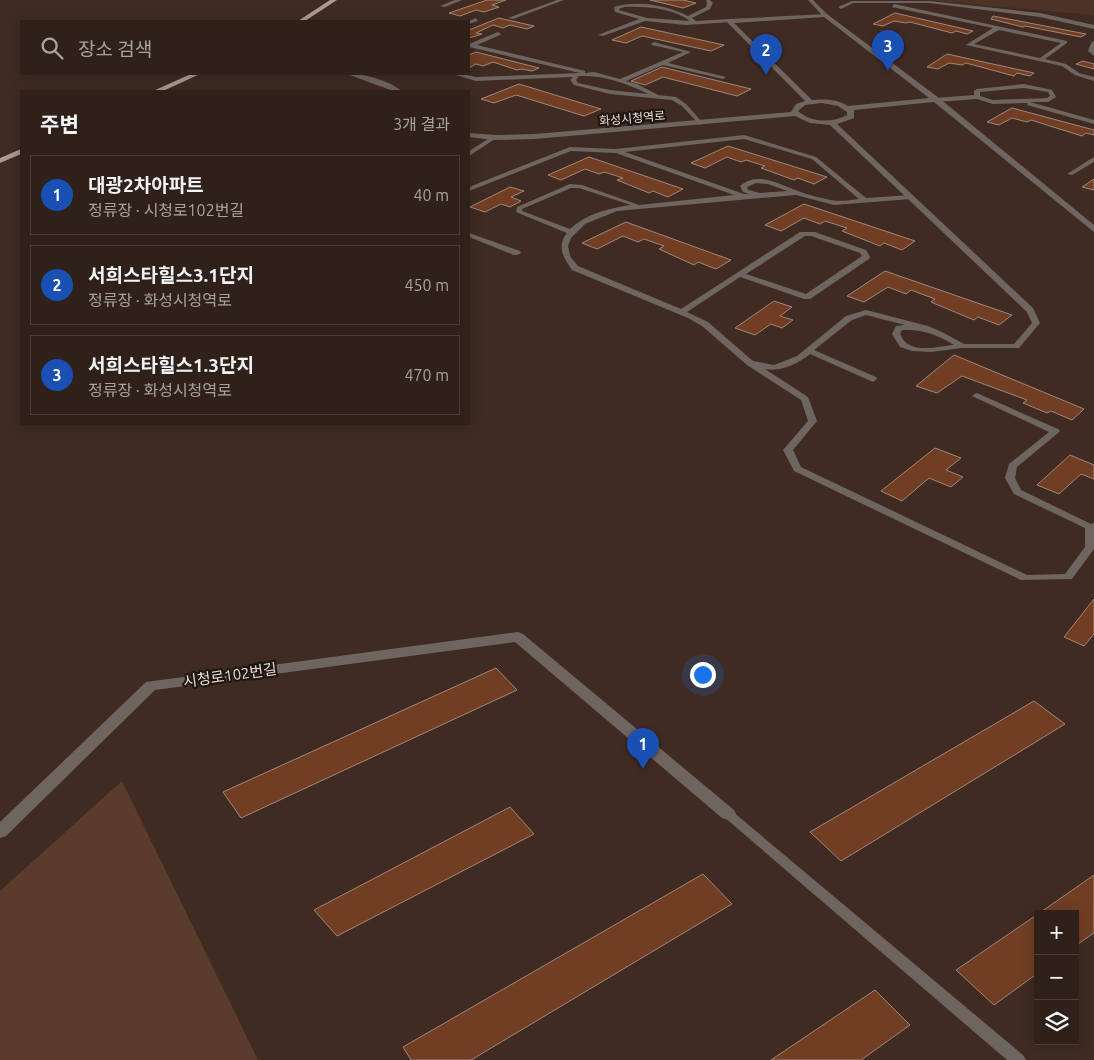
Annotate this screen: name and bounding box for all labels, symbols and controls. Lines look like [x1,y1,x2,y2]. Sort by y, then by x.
search box [20,20,470,75]
pin: 3 [872,30,904,71]
icon: search [38,34,66,62]
pin: 2 [750,34,782,75]
text: 장소 검색 [78,38,152,60]
street label: 화성시청역로 [598,109,666,127]
text: 주변 [40,112,79,136]
text: 3개 결과 [393,115,450,133]
text: 대광2차아파트 [88,174,204,196]
text: 1 [52,186,62,204]
text: 40 m [413,186,449,204]
text: 정류장 · 시청로102번길 [88,201,244,219]
text: 서희스타힐스3.1단지 [88,264,254,286]
text: 2 [52,276,62,294]
text: 450 m [404,276,449,294]
text: 정류장 · 화성시청역로 [88,291,232,309]
text: 서희스타힐스1.3단지 [88,354,254,376]
text: 3 [52,366,62,384]
text: 470 m [404,366,449,384]
text: 정류장 · 화성시청역로 [88,381,232,399]
street label: 시청로102번길 [182,660,278,690]
your location [690,662,716,688]
pin: 1 [627,728,659,769]
map controls [1034,910,1079,1045]
button: + [1034,910,1079,955]
button: − [1034,955,1079,1000]
button: layers [1034,1000,1079,1045]

